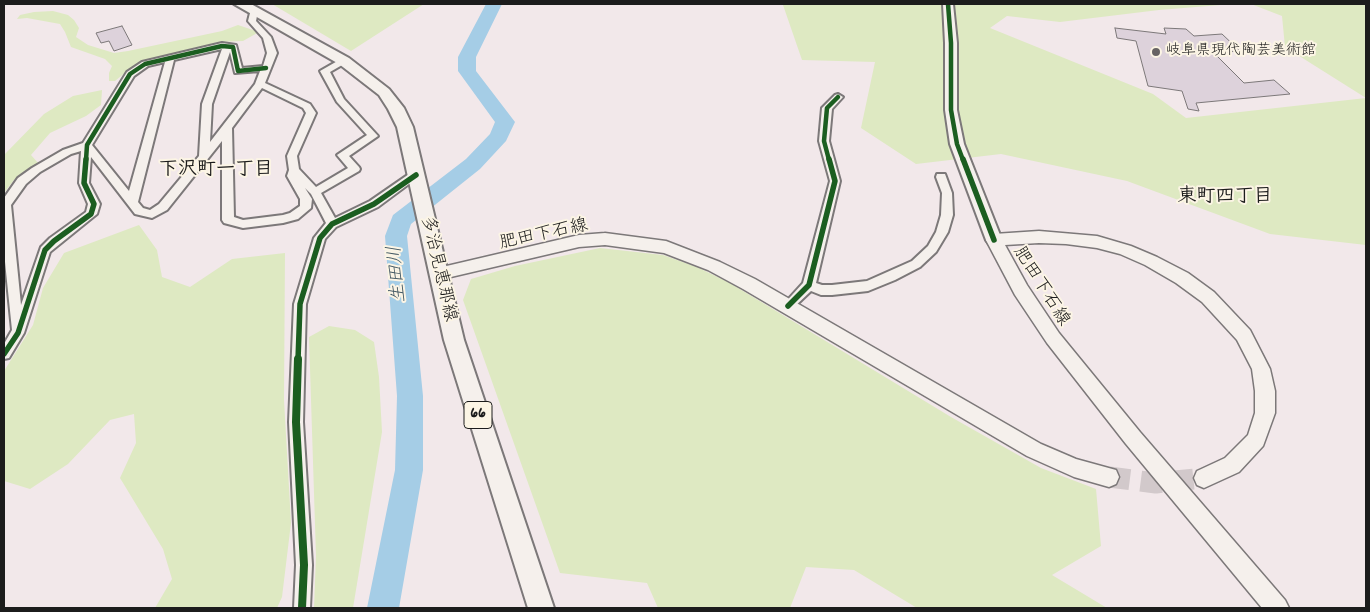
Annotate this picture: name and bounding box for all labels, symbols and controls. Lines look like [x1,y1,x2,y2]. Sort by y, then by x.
place label: 岐阜県現代陶芸美術館 [1166,43,1316,61]
marker: 岐阜県現代陶芸美術館 [1150,46,1162,58]
district label: 下沢町一丁目 [159,160,273,182]
district label: 東町四丁目 [1178,187,1272,209]
street label: 多治見恵那線 [414,214,460,324]
street label: 肥田下石線 [498,216,590,256]
street label: 肥田下石線 [1007,243,1073,331]
water label: 生田川 [385,245,413,303]
road number: 66 [464,402,492,428]

